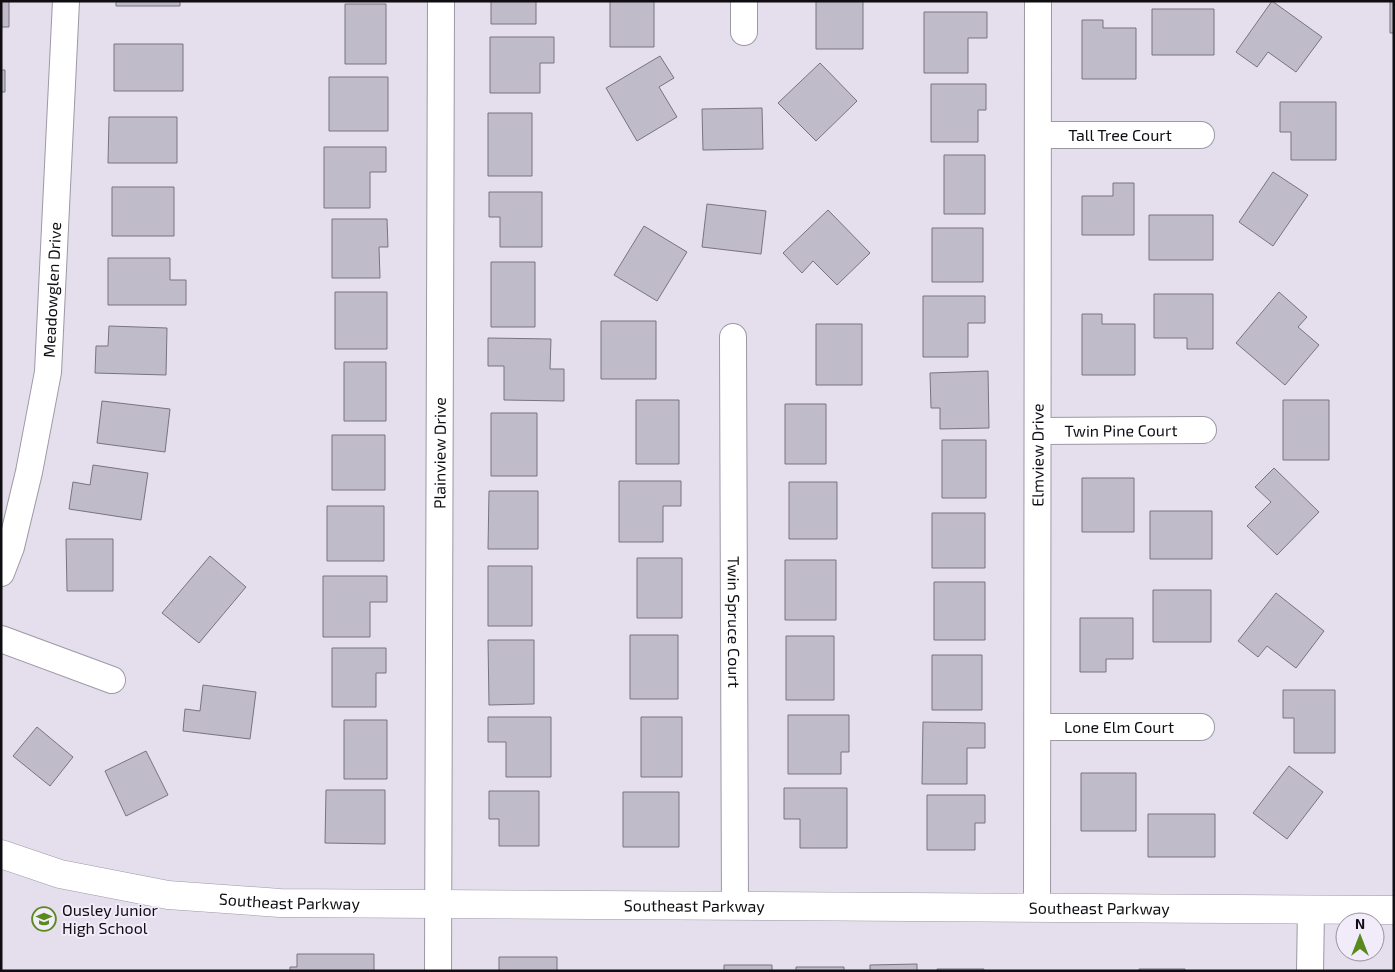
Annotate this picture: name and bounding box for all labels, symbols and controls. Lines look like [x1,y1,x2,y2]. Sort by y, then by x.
street label: Tall Tree Court [1068,125,1172,144]
street label: Meadowglen Drive [39,221,64,358]
street label: Plainview Drive [429,397,449,509]
street label: Elmview Drive [1027,403,1047,507]
street label: Twin Pine Court [1064,420,1178,440]
street label: Twin Spruce Court [725,556,744,688]
street label: Lone Elm Court [1064,717,1174,736]
street label: Southeast Parkway [218,889,360,913]
street label: Southeast Parkway [624,895,765,915]
street label: Southeast Parkway [1029,898,1170,918]
place label: Ousley Junior High School [62,900,159,937]
school or university icon: Ousley Junior High School [31,906,57,932]
north arrow [1335,912,1385,962]
text: N [1355,915,1365,932]

